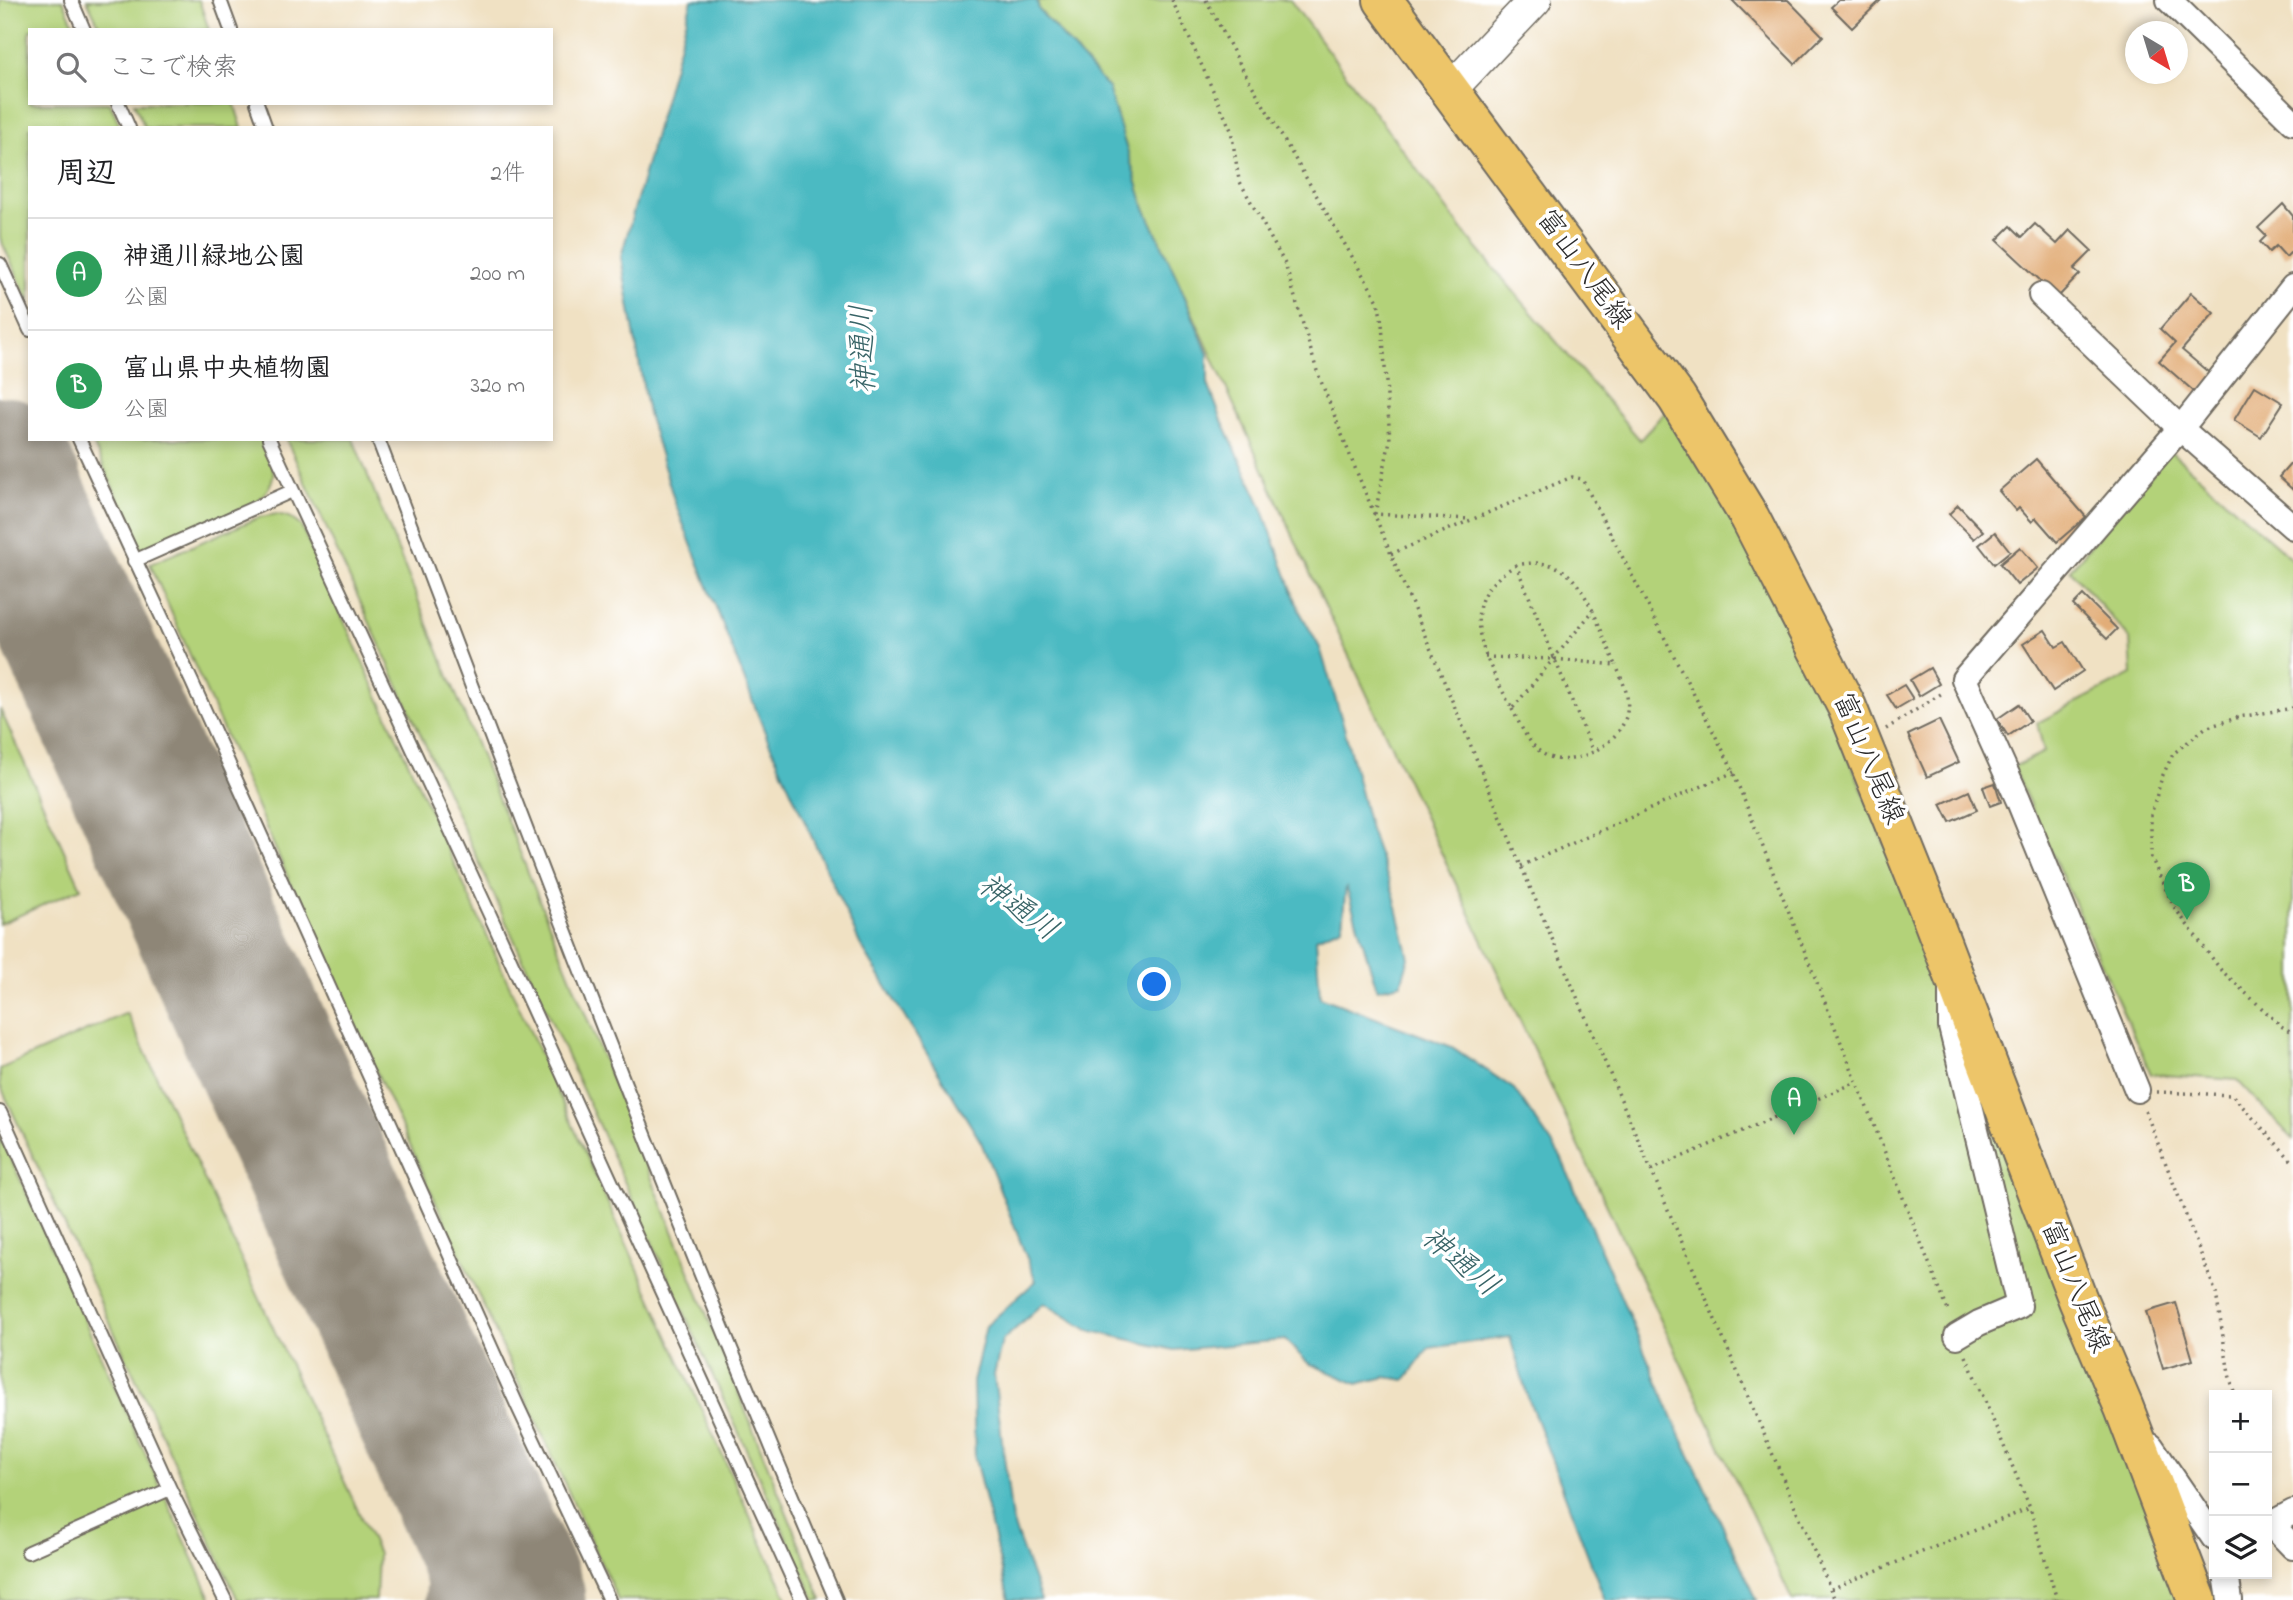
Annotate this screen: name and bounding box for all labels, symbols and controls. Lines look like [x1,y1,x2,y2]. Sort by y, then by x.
north arrow [2125,21,2188,84]
search box [28,28,553,105]
icon: search [52,48,90,86]
text: ここで検索 [108,50,238,88]
text: 周辺 [56,153,116,197]
text: 2件 [491,158,525,191]
street label: 富山八尾線 [1525,201,1641,339]
text: 神通川緑地公園 [123,239,305,277]
text: A [72,258,86,291]
text: 200 m [470,258,525,291]
text: 公園 [123,282,169,315]
water label: 神通川 [841,303,889,395]
text: 富山県中央植物園 [123,351,331,389]
text: B [71,370,87,403]
text: 320 m [471,370,525,403]
text: 公園 [123,394,169,427]
street label: 富山八尾線 [1821,687,1913,831]
pin: B [2164,862,2210,920]
water label: 神通川 [968,865,1066,953]
your location [1137,967,1171,1001]
pin: A [1771,1077,1817,1135]
street label: 富山八尾線 [2029,1214,2119,1360]
water label: 神通川 [1410,1217,1508,1309]
map controls [2209,1390,2272,1579]
button: + [2209,1390,2272,1453]
button: − [2209,1453,2272,1516]
button: layers [2209,1516,2272,1579]

